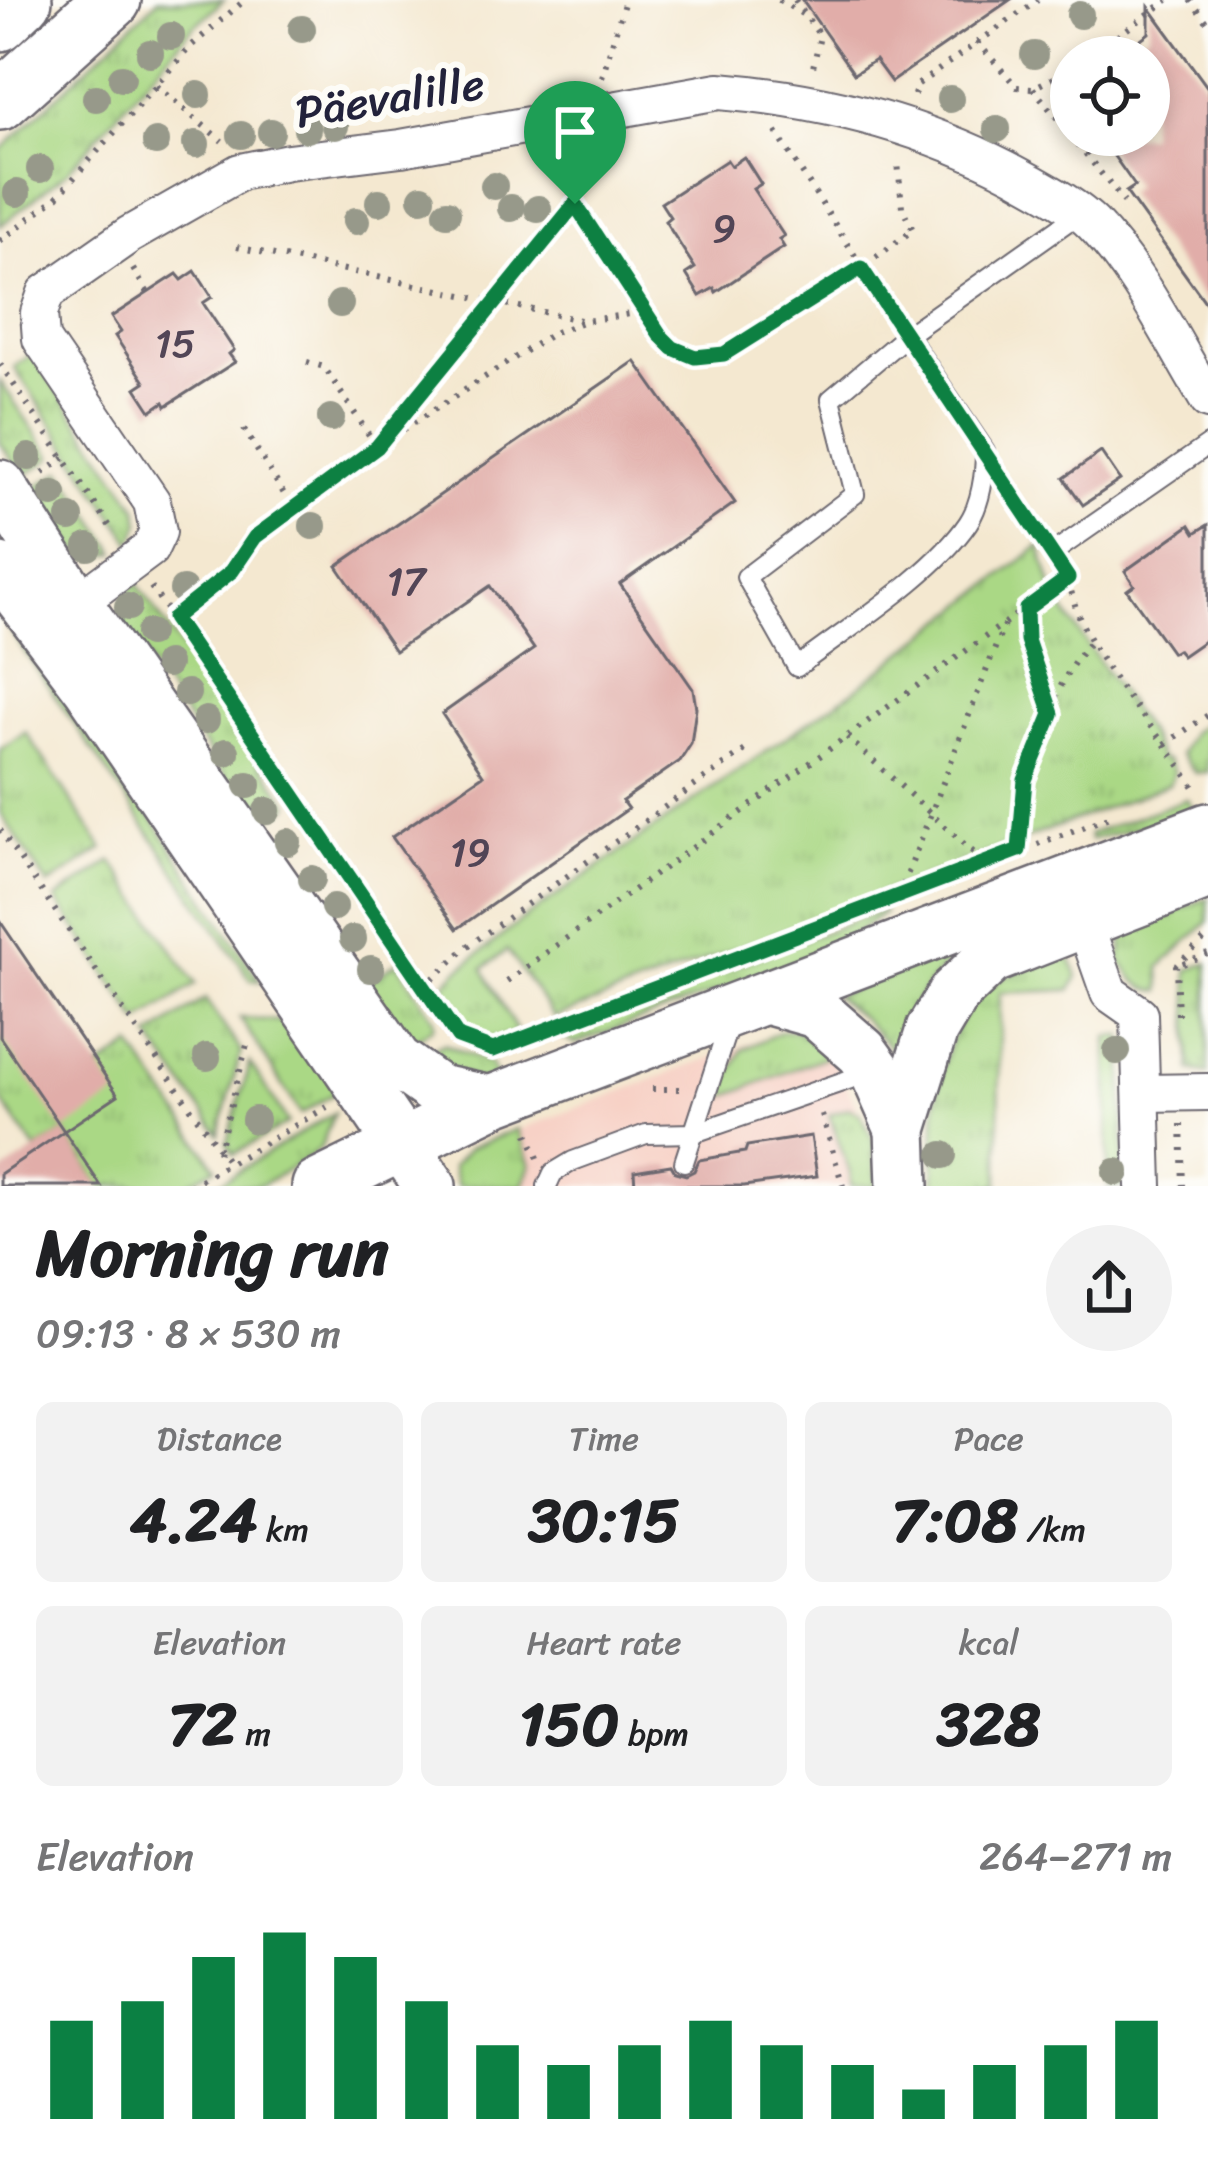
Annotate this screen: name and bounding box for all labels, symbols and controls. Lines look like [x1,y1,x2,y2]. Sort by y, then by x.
map controls [1050,36,1170,156]
button: locate [1050,36,1170,156]
street label: Päevalille [290,44,490,152]
pin [524,81,626,204]
icon: arrive [542,99,608,165]
house number: 9 [712,194,736,263]
house number: 15 [155,309,195,378]
house number: 17 [386,547,428,616]
house number: 19 [450,818,490,887]
text: Morning run [36,1195,389,1312]
button: share [1046,1225,1172,1351]
text: 09:13 · 8 × 530 m [36,1299,341,1368]
text: Distance [157,1410,282,1468]
text: Time [569,1410,639,1468]
text: Pace [954,1410,1024,1468]
text: 4.24 [130,1468,257,1574]
text: 30:15 [528,1468,680,1574]
text: 7:08 [892,1468,1018,1574]
text: km [257,1501,309,1559]
text: /km [1018,1501,1086,1559]
text: Elevation [153,1614,286,1672]
text: Heart rate [527,1614,681,1672]
text: kcal [959,1614,1019,1672]
text: 72 [168,1672,237,1778]
text: 150 [519,1672,619,1778]
text: 328 [937,1672,1041,1778]
text: m [237,1705,271,1763]
text: bpm [619,1705,689,1763]
text: Elevation [36,1822,194,1891]
text: 264–271 m [979,1822,1172,1891]

